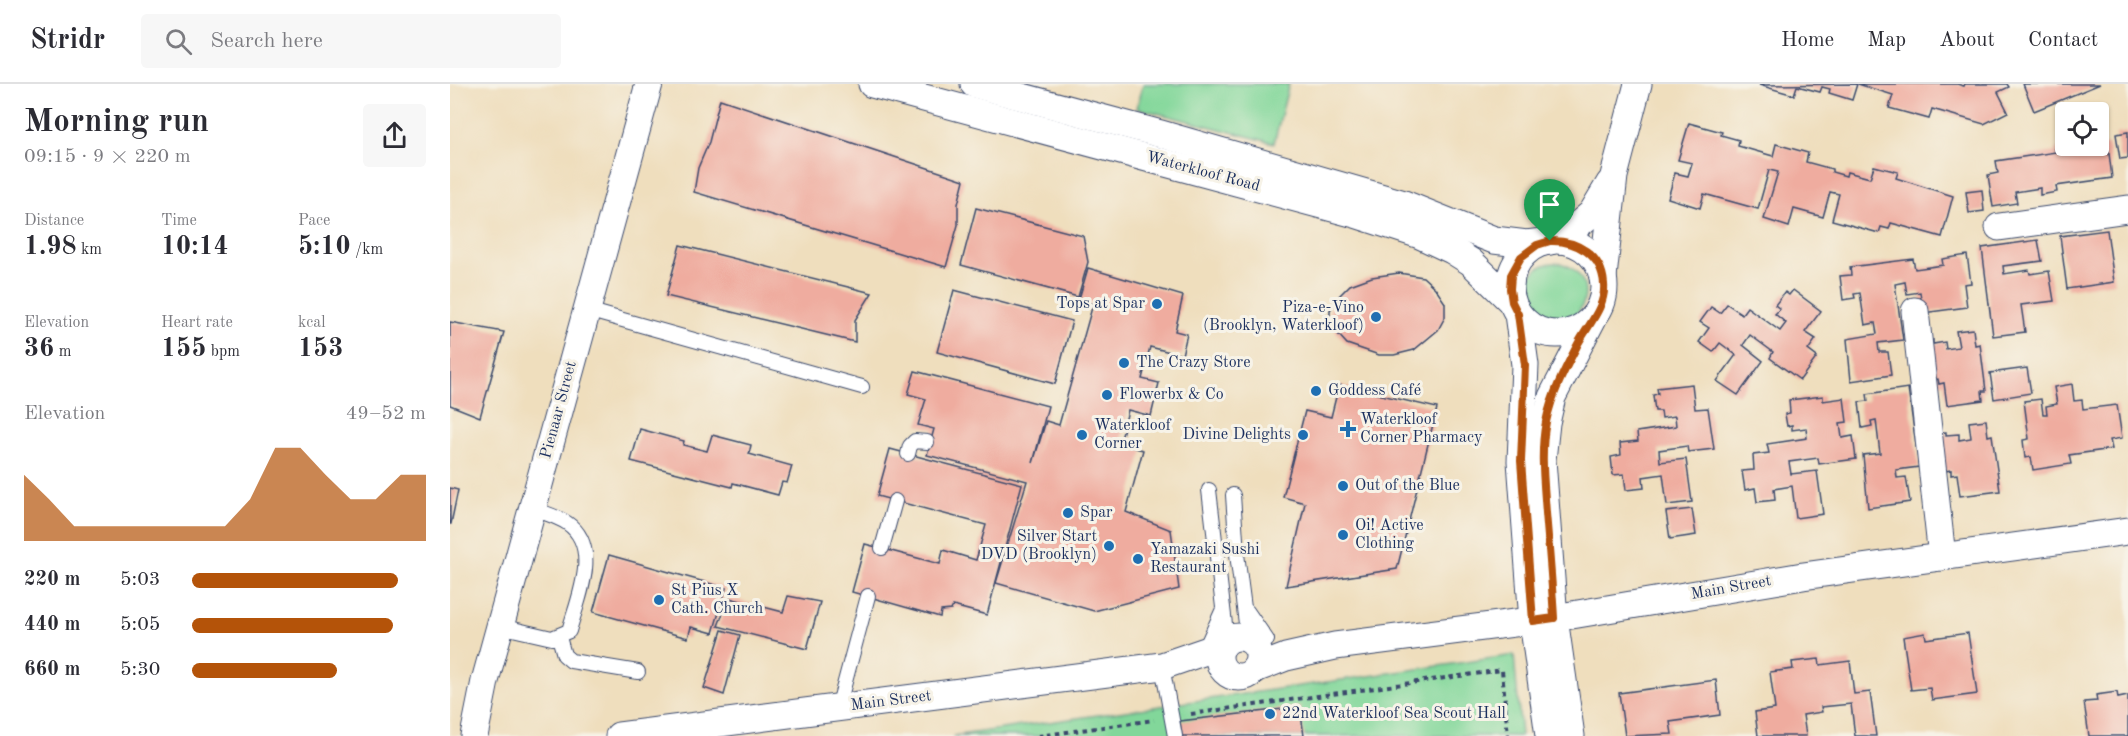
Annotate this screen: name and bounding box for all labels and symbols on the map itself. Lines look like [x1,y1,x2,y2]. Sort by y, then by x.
street label: Waterkloof Road [1144,149,1262,195]
pin [1524,179,1575,241]
place label: Tops at Spar [1056,296,1145,312]
marker: Tops at Spar [1150,297,1164,311]
place label: Piza-e-Vino (Brooklyn, Waterkloof) [1203,300,1364,334]
marker: Piza-e-Vino (Brooklyn, Waterkloof) [1369,310,1383,324]
place label: The Crazy Store [1136,355,1251,371]
marker: The Crazy Store [1117,356,1131,370]
street label: Pienaar Street [538,359,580,461]
place label: Goddess Café [1328,383,1421,399]
marker: Goddess Café [1309,384,1323,398]
place label: Flowerbx & Co [1119,387,1224,403]
marker: Flowerbx & Co [1100,388,1114,402]
place label: Waterkloof Corner Pharmacy [1360,412,1483,446]
place label: Waterkloof Corner [1094,418,1172,452]
marker: Waterkloof Corner Pharmacy [1341,422,1355,436]
place label: Divine Delights [1183,427,1291,443]
marker: Waterkloof Corner [1075,428,1089,442]
marker: Divine Delights [1296,428,1310,442]
place label: Out of the Blue [1355,478,1460,494]
marker: Out of the Blue [1336,479,1350,493]
place label: Spar [1080,505,1113,521]
marker: Spar [1061,506,1075,520]
place label: Oi! Active Clothing [1355,518,1424,552]
marker: Oi! Active Clothing [1336,528,1350,542]
place label: Silver Start DVD (Brooklyn) [981,529,1097,563]
marker: Silver Start DVD (Brooklyn) [1102,539,1116,553]
place label: Yamazaki Sushi Restaurant [1150,542,1260,576]
marker: Yamazaki Sushi Restaurant [1131,552,1145,566]
street label: Main Street [1690,573,1773,603]
place label: St Pius X Cath. Church [671,583,763,617]
marker: St Pius X Cath. Church [652,593,666,607]
street label: Main Street [850,688,933,714]
place label: 22nd Waterkloof Sea Scout Hall [1282,706,1506,722]
marker: 22nd Waterkloof Sea Scout Hall [1263,707,1277,721]

